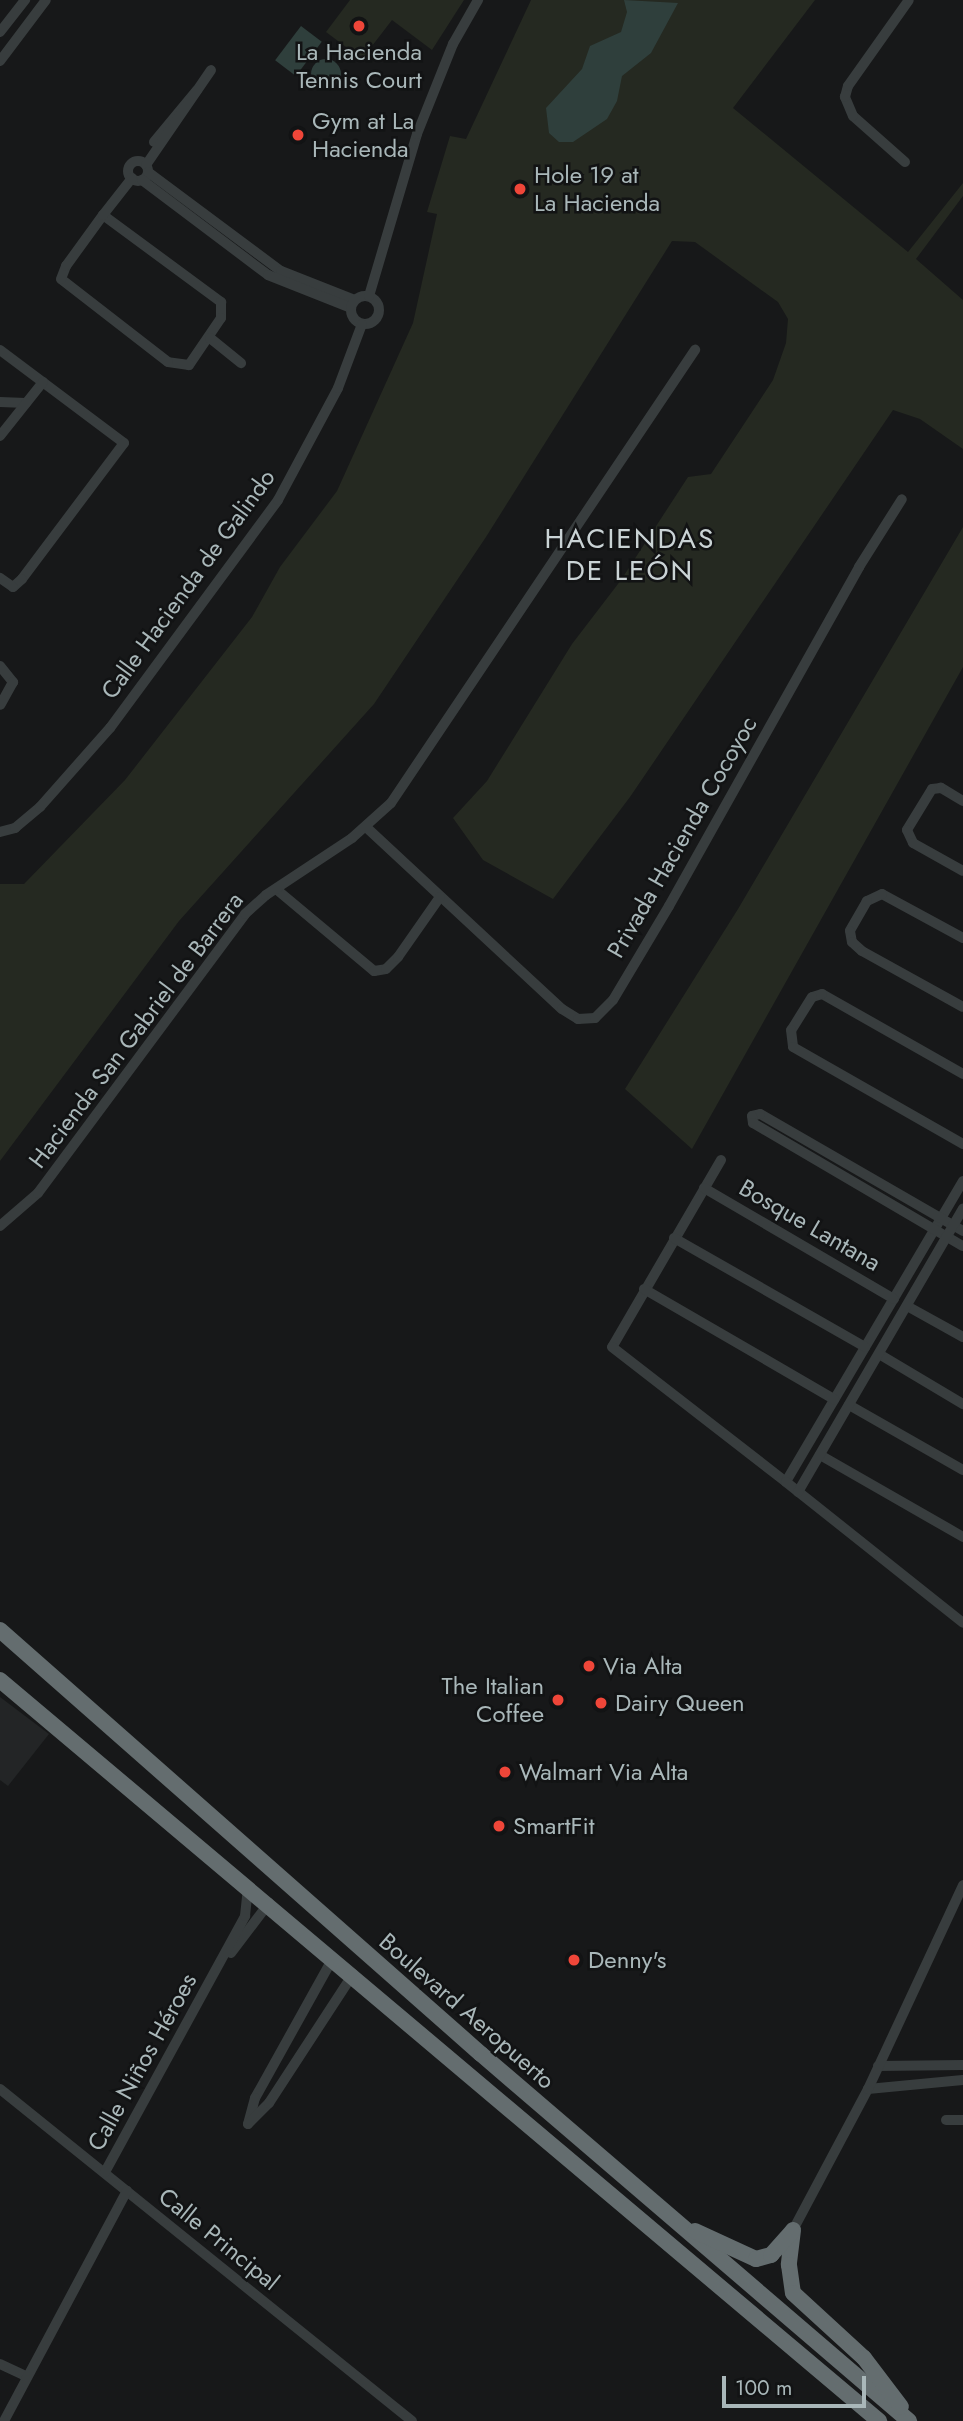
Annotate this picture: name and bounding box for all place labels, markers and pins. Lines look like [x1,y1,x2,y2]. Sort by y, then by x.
marker: La Hacienda Tennis Court [351,18,367,34]
place label: La Hacienda Tennis Court [296,38,422,94]
place label: Gym at La Hacienda [312,107,414,163]
marker: Gym at La Hacienda [290,127,306,143]
place label: Hole 19 at La Hacienda [534,161,660,217]
marker: Hole 19 at La Hacienda [512,181,528,197]
place label: Via Alta [603,1652,682,1680]
marker: Via Alta [581,1658,597,1674]
place label: The Italian Coffee [442,1672,544,1728]
place label: Dairy Queen [615,1689,745,1717]
marker: The Italian Coffee [550,1692,566,1708]
marker: Dairy Queen [593,1695,609,1711]
place label: Walmart Via Alta [519,1758,688,1786]
marker: Walmart Via Alta [497,1764,513,1780]
place label: SmartFit [513,1812,594,1840]
marker: SmartFit [491,1818,507,1834]
place label: Denny's [588,1946,666,1974]
marker: Denny's [566,1952,582,1968]

